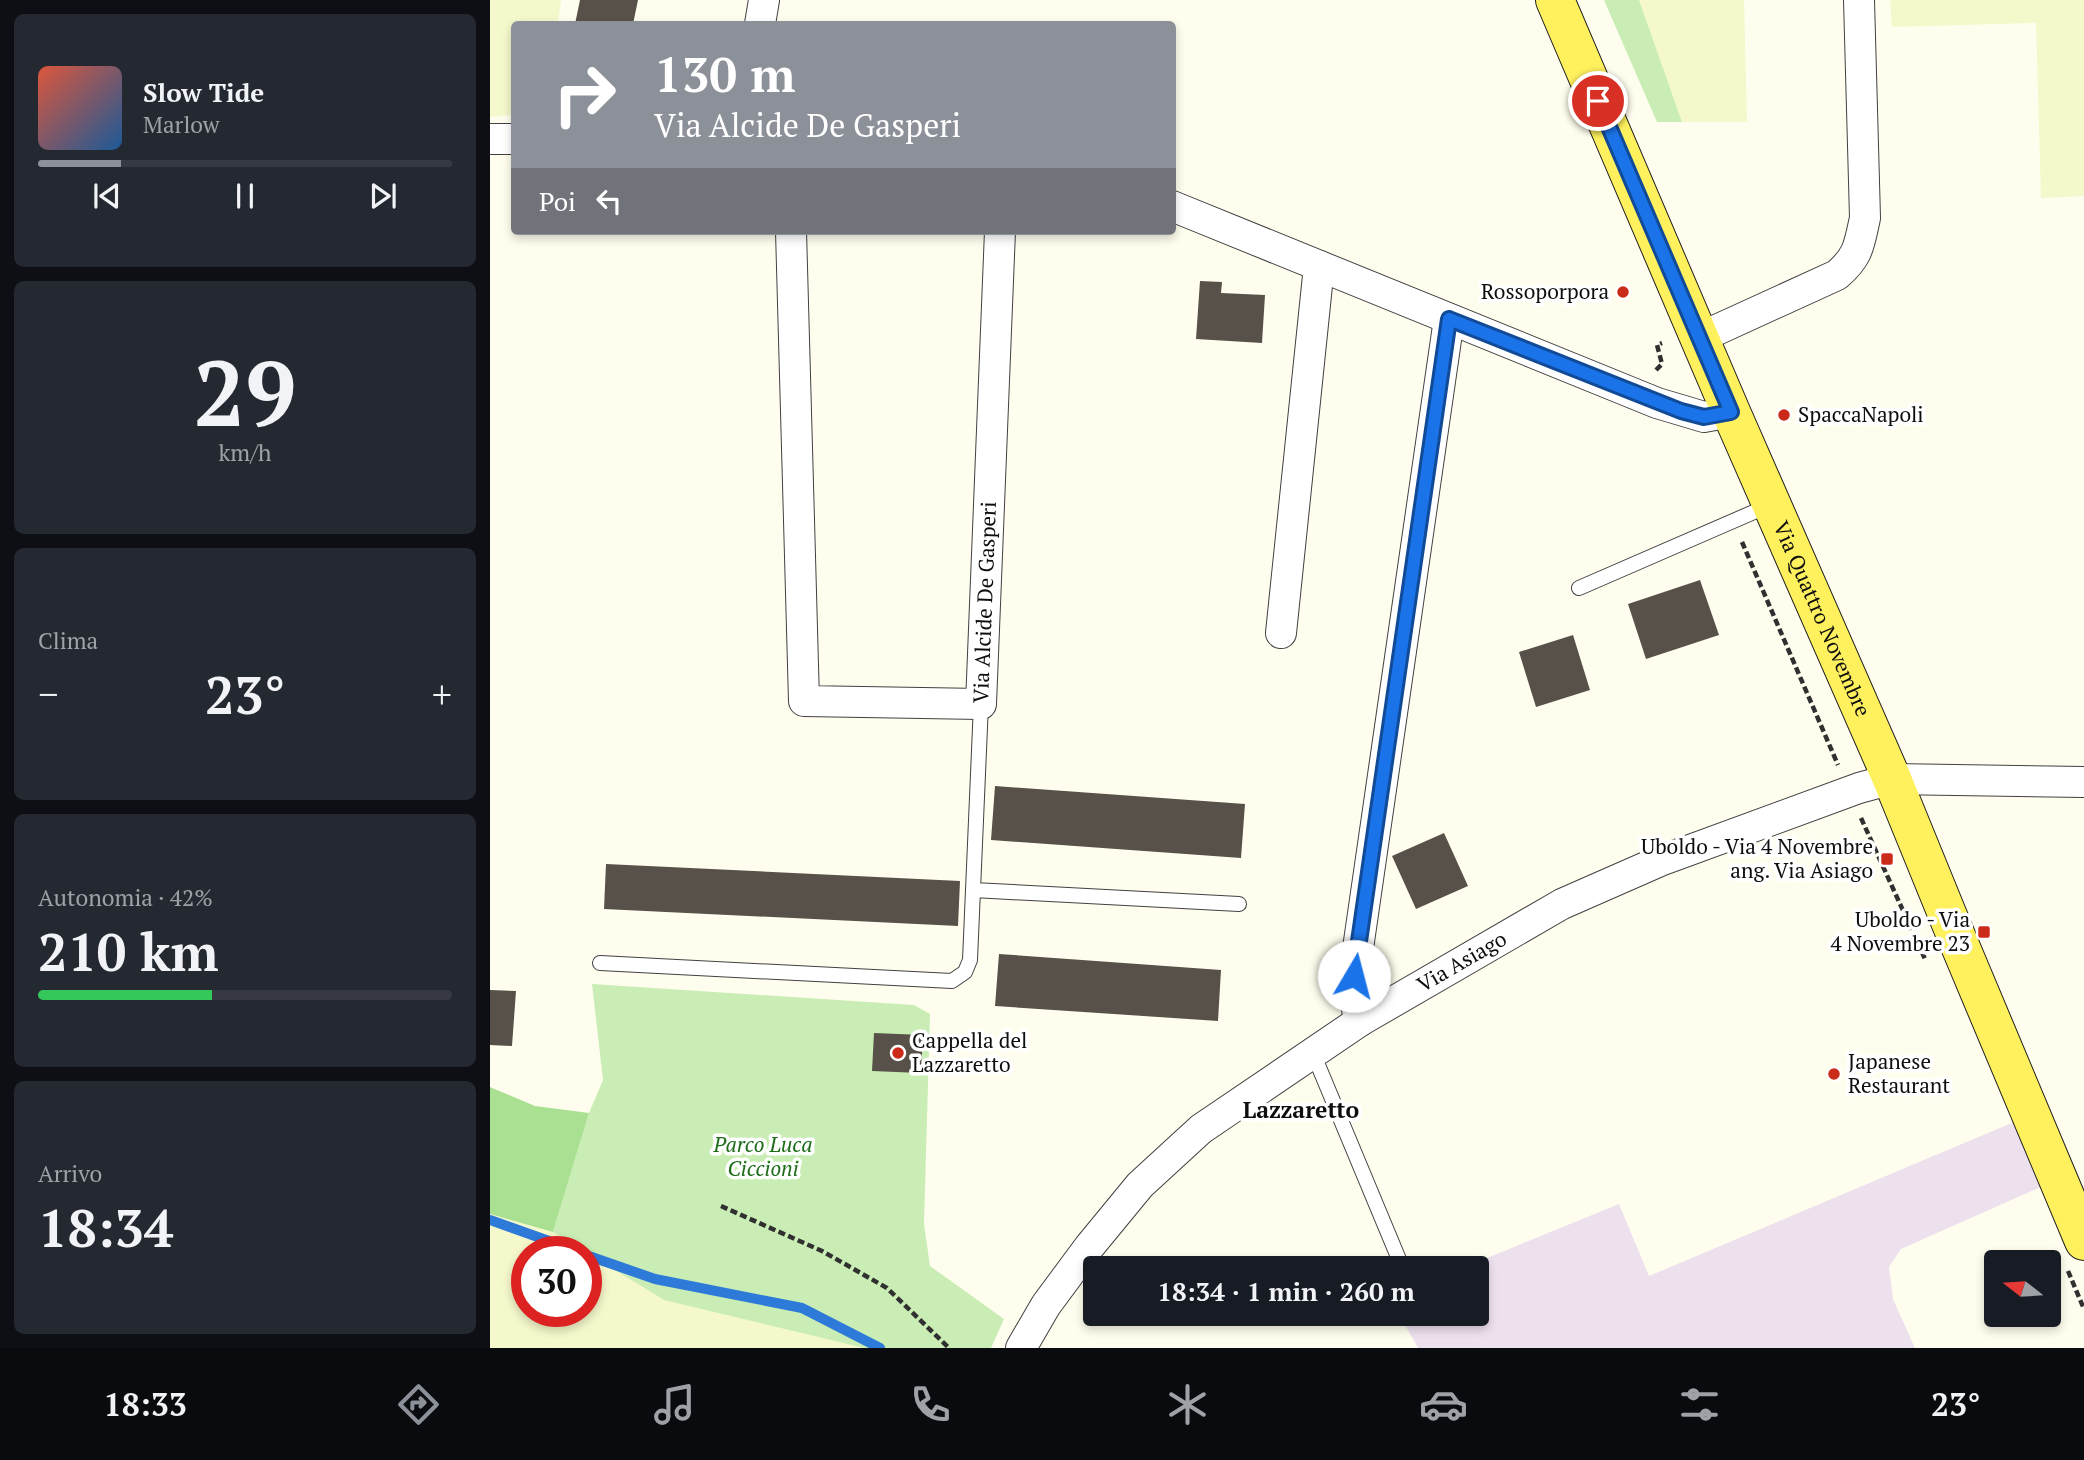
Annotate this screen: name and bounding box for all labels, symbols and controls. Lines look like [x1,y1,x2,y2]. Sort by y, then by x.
text: 130 m [654,41,796,106]
icon: right [539,49,630,140]
pin [1568,71,1628,131]
text: Slow Tide [143,75,264,109]
icon: arrive [1579,82,1617,120]
text: Via Alcide De Gasperi [654,104,961,146]
text: Marlow [143,109,220,140]
icon: previous [88,177,126,215]
icon: pause [226,177,264,215]
icon: next [364,177,402,215]
icon: left [590,182,628,220]
text: Poi [539,184,576,218]
place label: Rossoporpora [1481,277,1609,305]
marker: Rossoporpora [1615,284,1631,300]
text: 29 [194,331,296,452]
place label: SpaccaNapoli [1798,400,1924,428]
marker: SpaccaNapoli [1776,407,1792,423]
text: km/h [218,437,272,468]
street label: Via Alcide De Gasperi [966,501,1002,704]
street label: Via Quattro Novembre [1768,516,1878,721]
text: Clima [38,625,98,656]
text: 23° [205,660,285,729]
text: − [38,669,58,719]
text: + [432,669,452,719]
place label: Uboldo - Via 4 Novembre ang. Via Asiago [1641,832,1873,884]
marker: Uboldo - Via 4 Novembre ang. Via Asiago [1879,851,1895,867]
text: Autonomia · 42% [38,882,213,913]
place label: Uboldo - Via 4 Novembre 23 [1831,905,1970,957]
text: 210 km [38,917,219,986]
street label: Via Asiago [1412,924,1511,998]
marker: Uboldo - Via 4 Novembre 23 [1976,924,1992,940]
position arrow [1317,939,1391,1013]
place label: Cappella del Lazzaretto [912,1026,1027,1078]
marker: Cappella del Lazzaretto [890,1045,906,1061]
place label: Japanese Restaurant [1848,1047,1950,1099]
marker: Japanese Restaurant [1826,1066,1842,1082]
district label: Lazzaretto [1243,1094,1359,1125]
park label: Parco Luca Ciccioni [713,1130,813,1182]
text: Arrivo [38,1158,102,1189]
text: 18:34 [38,1193,173,1262]
speed limit sign: 30 [511,1236,602,1327]
north arrow [1984,1250,2062,1326]
map controls [1984,1250,2061,1327]
text: 18:34 · 1 min · 260 m [1157,1274,1415,1308]
icon: directions [394,1380,443,1429]
icon: music [650,1380,699,1429]
icon: phone [906,1380,955,1429]
icon: climate [1163,1380,1212,1429]
icon: car [1419,1380,1468,1429]
icon: filters [1675,1380,1724,1429]
text: 18:33 [104,1383,187,1425]
text: 23° [1931,1383,1980,1425]

